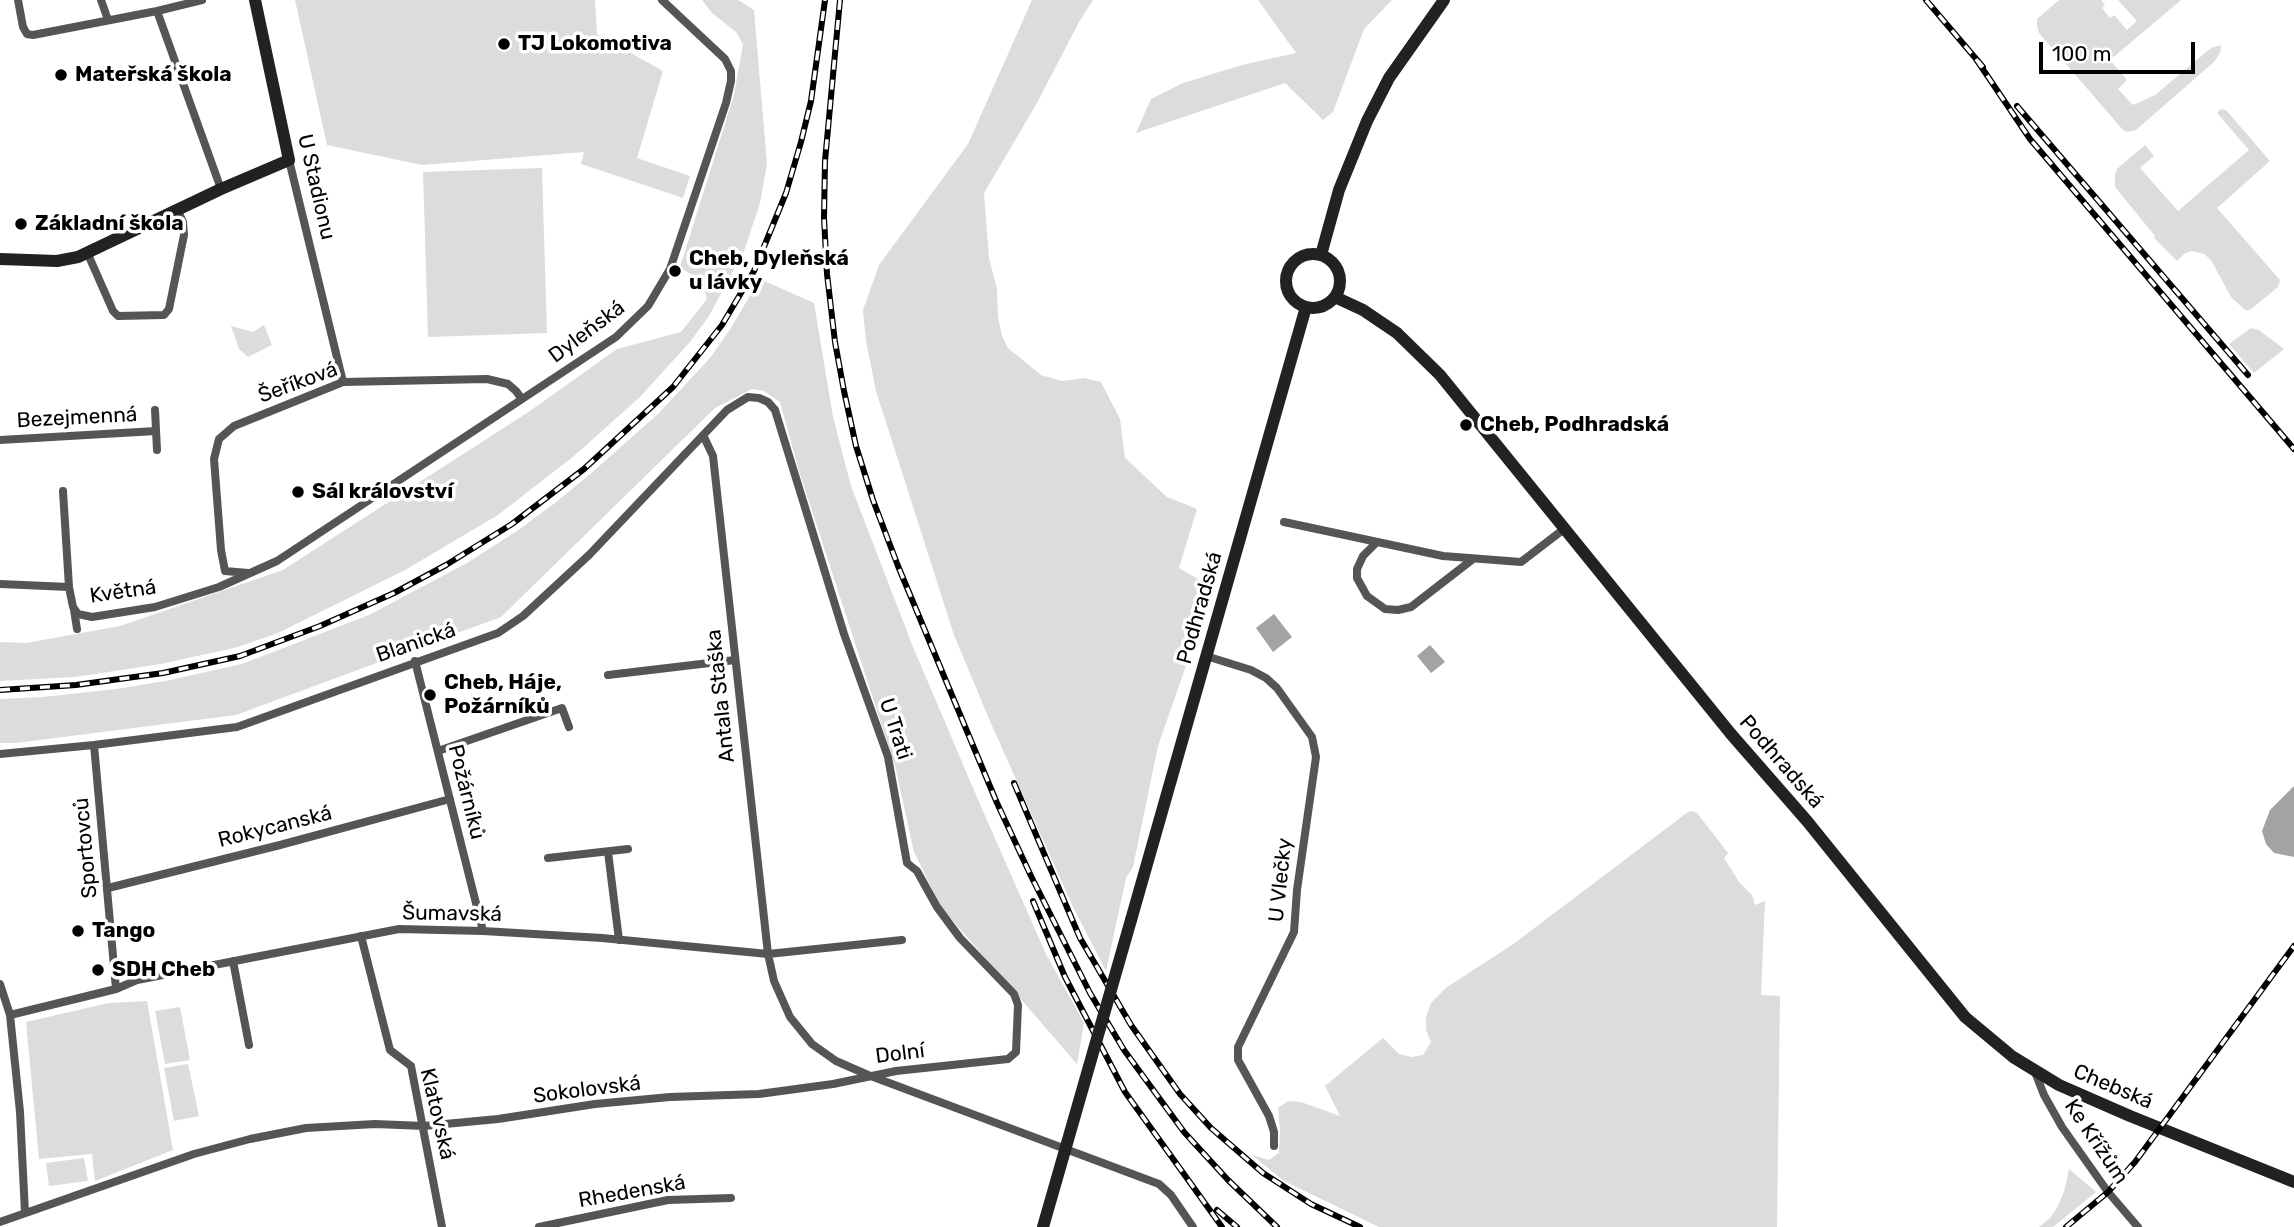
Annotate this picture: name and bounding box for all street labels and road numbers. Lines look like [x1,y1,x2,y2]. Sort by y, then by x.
street label: U Stadionu [292,132,340,242]
street label: Dyleňská [544,295,630,369]
street label: Šeříková [255,357,341,409]
street label: Bezejmenná [16,402,138,434]
street label: Podhradská [1172,549,1228,667]
street label: Květná [88,575,158,609]
street label: Blanická [373,618,459,668]
street label: Antala Staška [701,628,741,764]
street label: U Trati [873,695,917,763]
street label: Podhradská [1734,710,1828,814]
street label: Požárníků [442,742,490,842]
street label: Sportovců [69,797,103,899]
street label: Rokycanská [215,801,335,853]
street label: U Vlečky [1264,837,1298,923]
street label: Šumavská [402,901,502,927]
street label: Dolní [874,1038,926,1070]
street label: Chebská [2069,1059,2157,1115]
street label: Klatovská [414,1066,460,1162]
street label: Sokolovská [532,1071,642,1109]
street label: Ke Křížům [2059,1095,2133,1189]
street label: Rhedenská [577,1170,687,1214]

